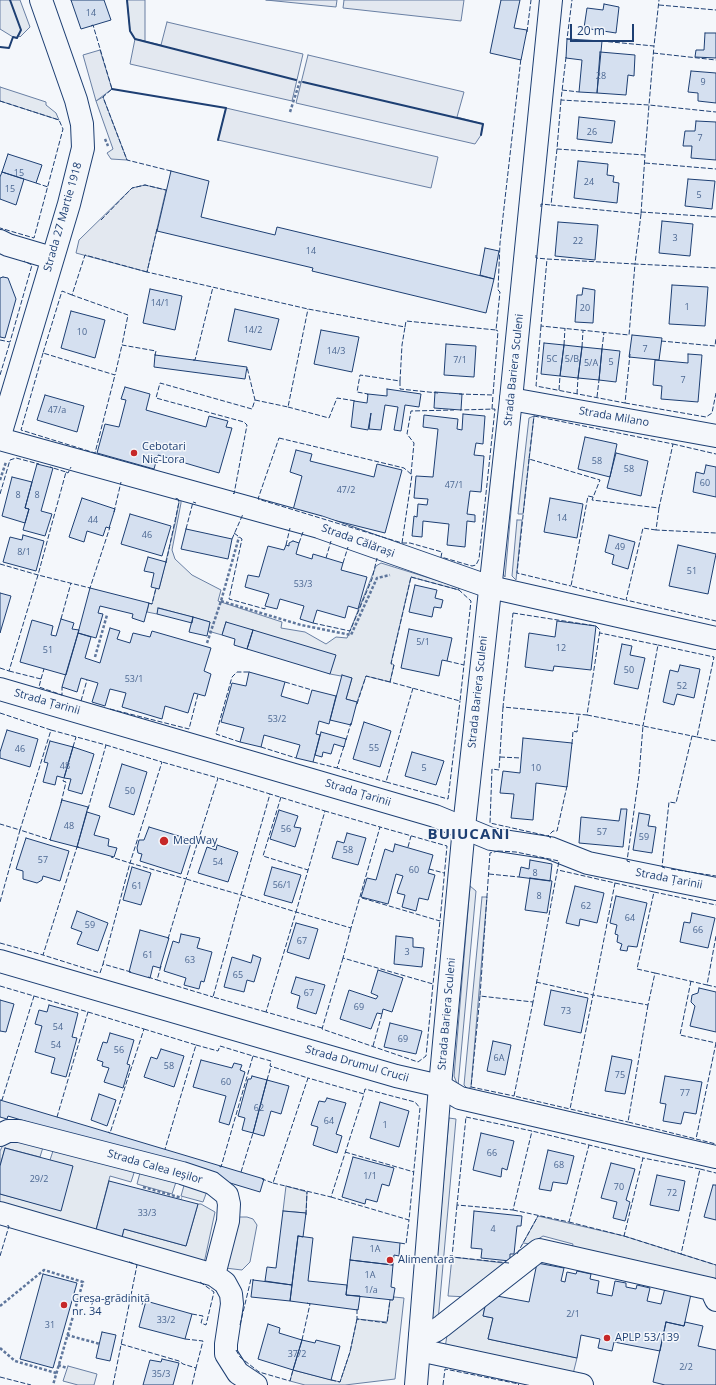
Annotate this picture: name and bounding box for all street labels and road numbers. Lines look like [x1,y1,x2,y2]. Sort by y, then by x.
street label: Strada 27 Martie 1918 [41,161,85,273]
street label: Strada Bariera Sculeni [502,313,526,427]
street label: Strada Milano [578,404,650,430]
street label: Strada Călărași [320,522,396,560]
street label: Strada Bariera Sculeni [466,635,490,749]
street label: Strada Țarinii [12,686,82,718]
street label: Strada Țarinii [324,777,392,809]
street label: Strada Țarinii [634,866,704,892]
street label: Strada Bariera Sculeni [436,957,458,1071]
street label: Strada Drumul Crucii [304,1043,410,1085]
street label: Strada Calea Ieșilor [106,1147,204,1187]

